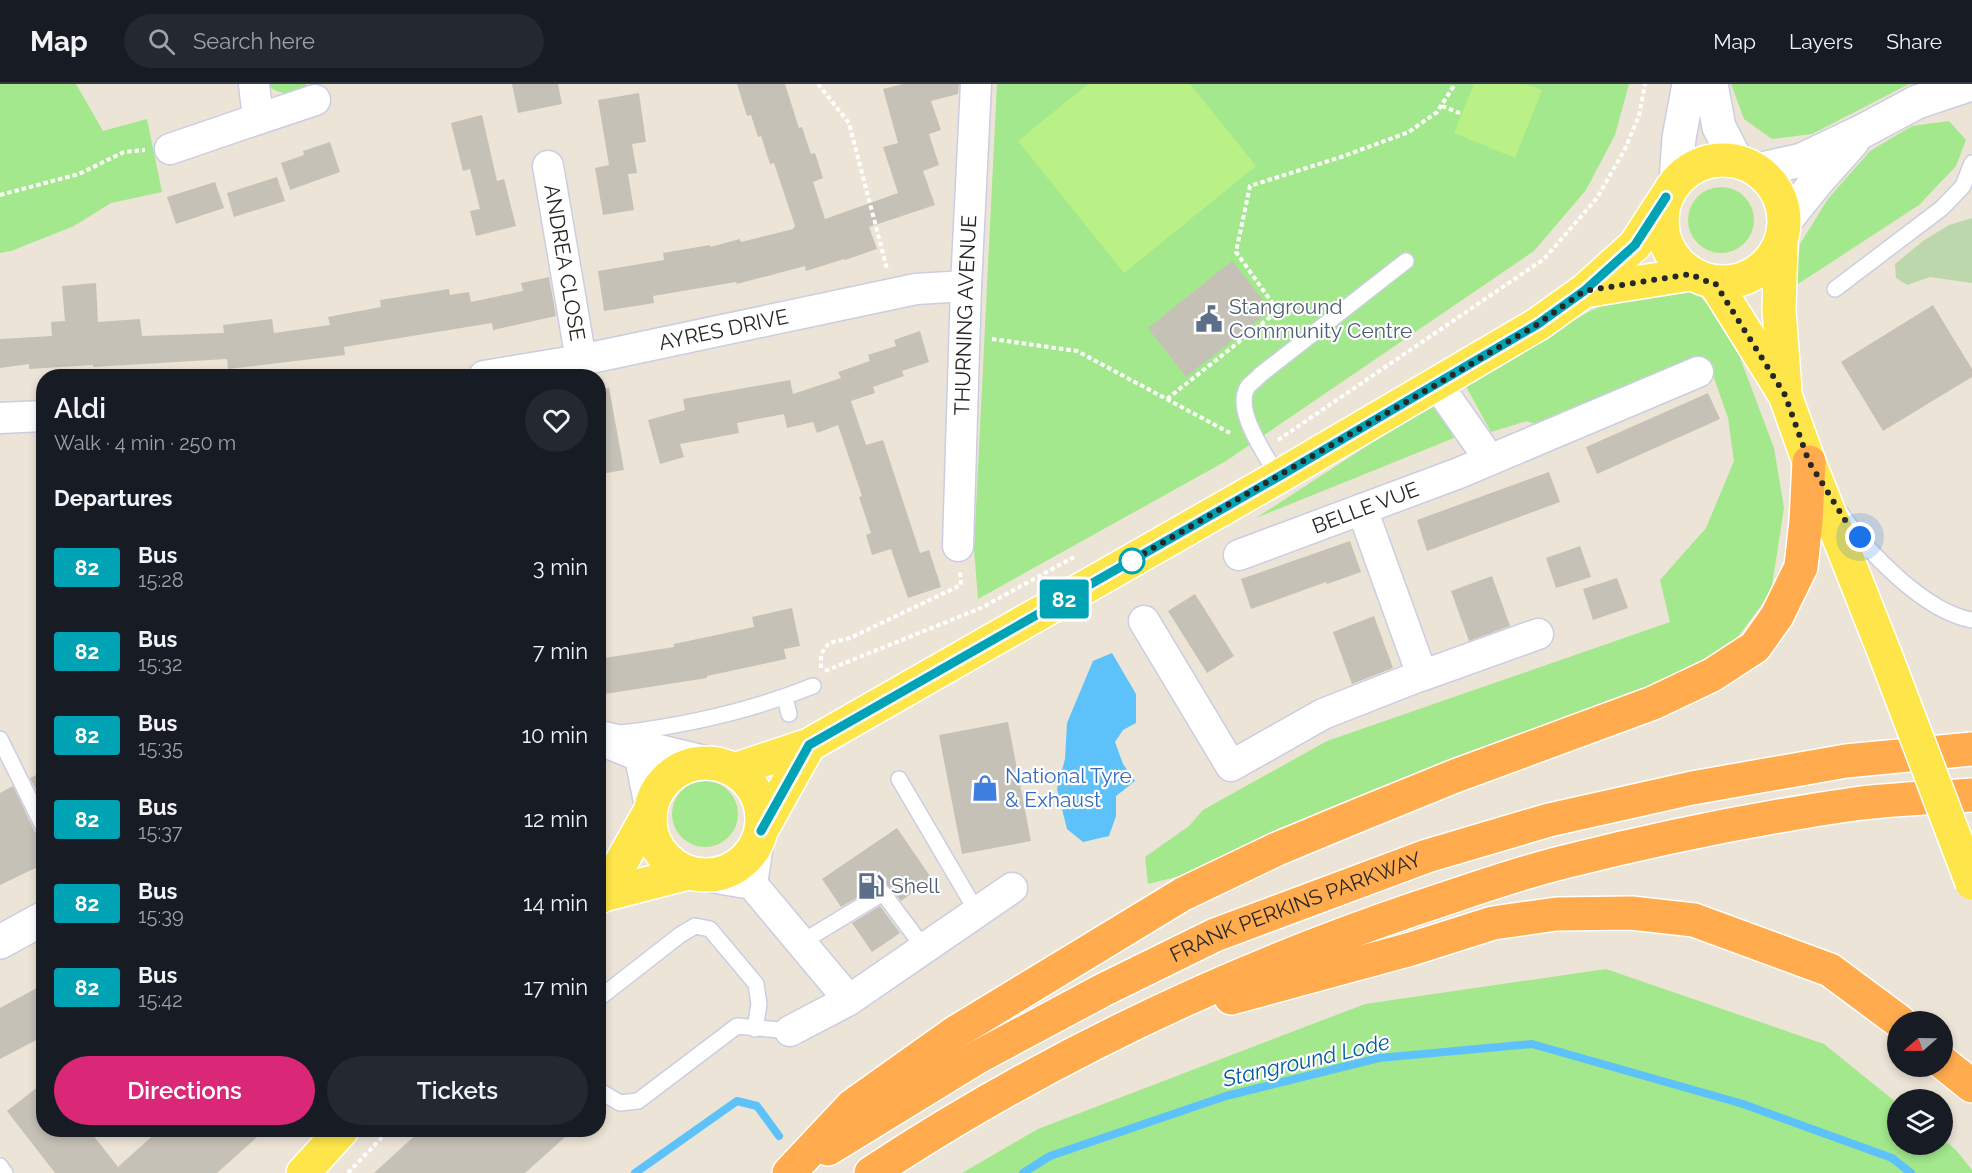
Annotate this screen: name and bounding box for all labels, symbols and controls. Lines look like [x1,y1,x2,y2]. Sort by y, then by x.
search box [124,14,544,68]
text: Map [30,25,88,58]
icon: search [145,25,178,58]
text: Search here [193,28,315,54]
text: Map [1713,29,1756,54]
text: Layers [1789,29,1853,54]
text: Share [1886,29,1942,54]
street label: ANDREA CLOSE [539,182,591,343]
street label: THURNING AVENUE [949,214,981,416]
place label: Stanground Community Centre [1229,294,1412,343]
street label: AYRES DRIVE [656,303,790,355]
public building icon: Stanground Community Centre [1194,304,1224,334]
button: heart [525,389,588,452]
text: Aldi [54,392,106,425]
text: Walk · 4 min · 250 m [54,431,236,455]
street label: BELLE VUE [1309,476,1422,539]
text: Departures [54,485,172,511]
your location [1845,522,1875,552]
text: Bus [138,542,177,568]
unlabelled marker [1119,548,1145,574]
text: 3 min [533,554,588,580]
text: 82 [75,555,99,580]
text: 15:28 [138,568,184,592]
line badge: 82 [1037,580,1091,618]
text: 82 [1052,587,1076,612]
text: Bus [138,626,177,652]
text: 7 min [533,638,588,664]
text: 82 [75,639,99,664]
text: 15:32 [138,652,182,676]
text: Bus [138,710,177,736]
text: 10 min [522,722,588,748]
text: 82 [75,723,99,748]
text: 15:35 [138,736,183,760]
place label: National Tyre & Exhaust [1005,763,1132,812]
shop icon: National Tyre & Exhaust [970,773,1000,803]
text: Bus [138,794,177,820]
text: 12 min [524,806,588,832]
text: 82 [75,807,99,832]
text: 15:37 [138,820,183,844]
street label: FRANK PERKINS PARKWAY [1166,846,1425,967]
fuel station icon: Shell [856,871,886,901]
place label: Shell [891,873,940,898]
text: Bus [138,878,177,904]
text: 14 min [523,890,588,916]
text: 82 [75,891,99,916]
text: 15:39 [138,904,184,928]
text: Bus [138,962,177,988]
text: 17 min [523,974,588,1000]
text: 82 [75,975,99,1000]
text: 15:42 [138,988,183,1012]
north arrow [1887,1011,1953,1077]
map controls [1887,1011,1953,1155]
water label: Stanground Lode [1219,1028,1392,1092]
button: Directions [54,1056,315,1125]
button: Tickets [327,1056,588,1125]
button: layers [1887,1089,1953,1155]

